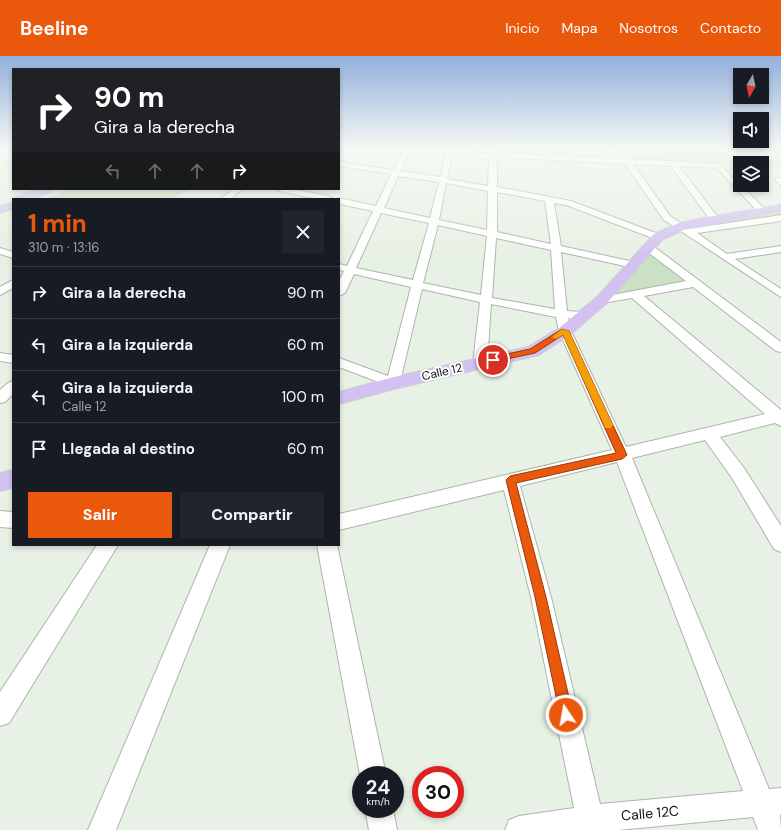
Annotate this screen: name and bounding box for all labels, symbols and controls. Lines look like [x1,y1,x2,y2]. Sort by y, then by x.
text: Beeline [20,16,88,41]
text: Inicio [505,19,540,37]
text: Mapa [562,19,597,37]
text: Nosotros [619,19,678,37]
text: Contacto [700,19,761,37]
north arrow [733,68,769,104]
map controls [733,68,769,192]
text: 90 m [94,79,164,116]
icon: right [28,84,80,136]
button: sound [733,112,769,148]
text: Gira a la derecha [94,115,235,139]
button: layers [733,156,769,192]
icon: left [102,160,124,182]
icon: ahead [144,160,166,182]
icon: ahead [186,160,208,182]
icon: right [228,160,250,182]
text: 1 min [28,208,87,239]
button: close [282,211,324,253]
text: 310 m · 13:16 [28,239,100,256]
icon: right [28,282,50,304]
text: Gira a la derecha [62,283,186,303]
text: 90 m [287,283,324,303]
icon: left [28,334,50,356]
text: Gira a la izquierda [62,335,193,355]
text: 60 m [287,335,324,355]
pin [476,343,510,377]
icon: arrive [482,349,504,371]
street label: Calle 12 [420,360,464,384]
text: Gira a la izquierda [62,378,193,398]
icon: left [28,386,50,408]
text: 100 m [281,387,324,407]
text: Calle 12 [62,398,107,415]
icon: arrive [28,438,50,460]
text: Llegada al destino [62,439,195,459]
text: 60 m [287,439,324,459]
button: Salir [28,492,172,538]
button: Compartir [180,492,324,538]
position arrow [545,694,587,736]
speed limit sign: 30 [412,766,464,818]
text: 24 [366,774,390,800]
text: km/h [366,795,390,808]
street label: Calle 12C [620,802,680,824]

